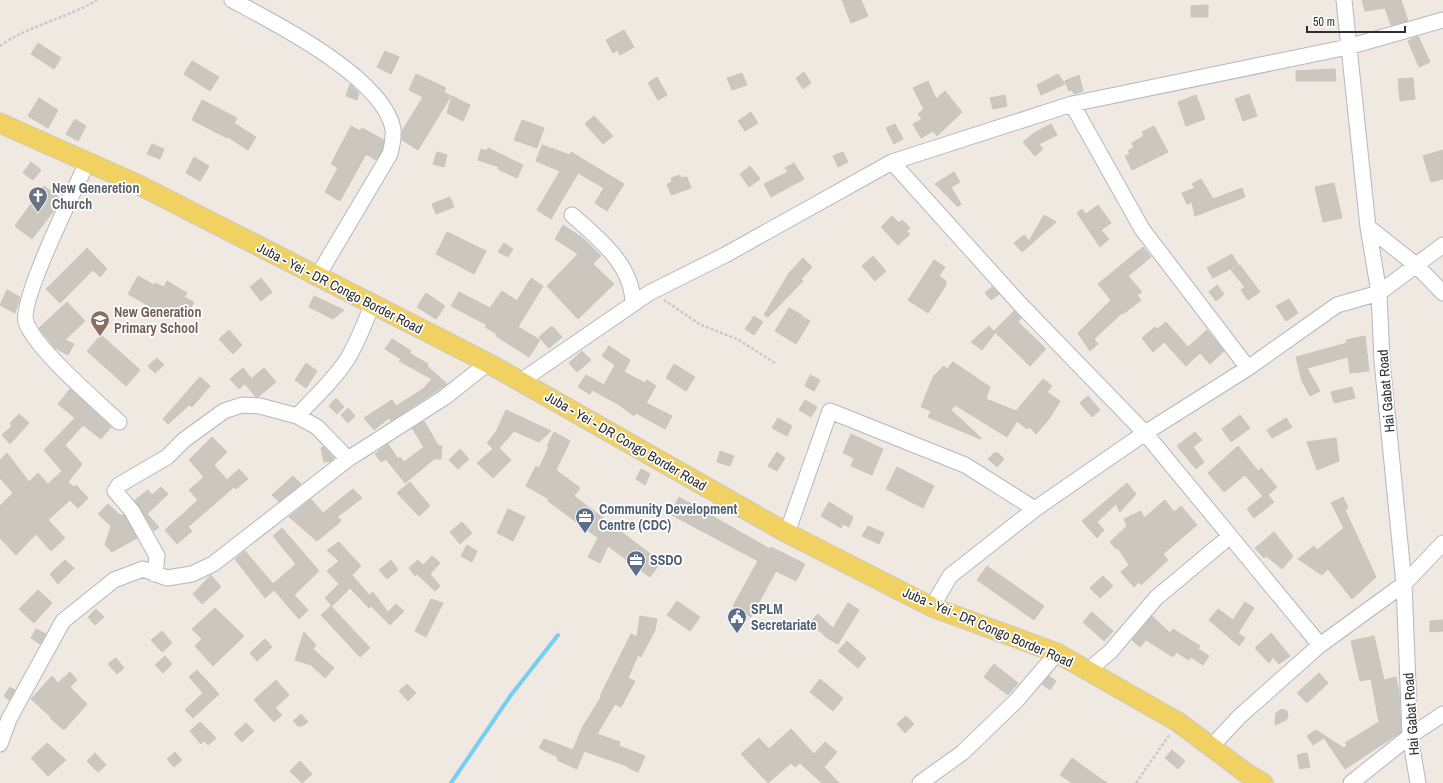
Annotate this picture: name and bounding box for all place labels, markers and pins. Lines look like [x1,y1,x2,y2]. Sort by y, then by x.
place label: New Generetion Church [52,179,139,213]
church icon: New Generetion Church [27,185,49,213]
place label: New Generation Primary School [114,303,201,337]
school or university icon: New Generation Primary School [89,309,111,337]
place label: Community Development Centre (CDC) [599,500,738,534]
office icon: Community Development Centre (CDC) [574,506,596,534]
office icon: SSDO [625,549,647,577]
place label: SSDO [650,551,683,569]
place label: SPLM Secretariate [751,600,817,634]
public building icon: SPLM Secretariate [726,606,748,634]

